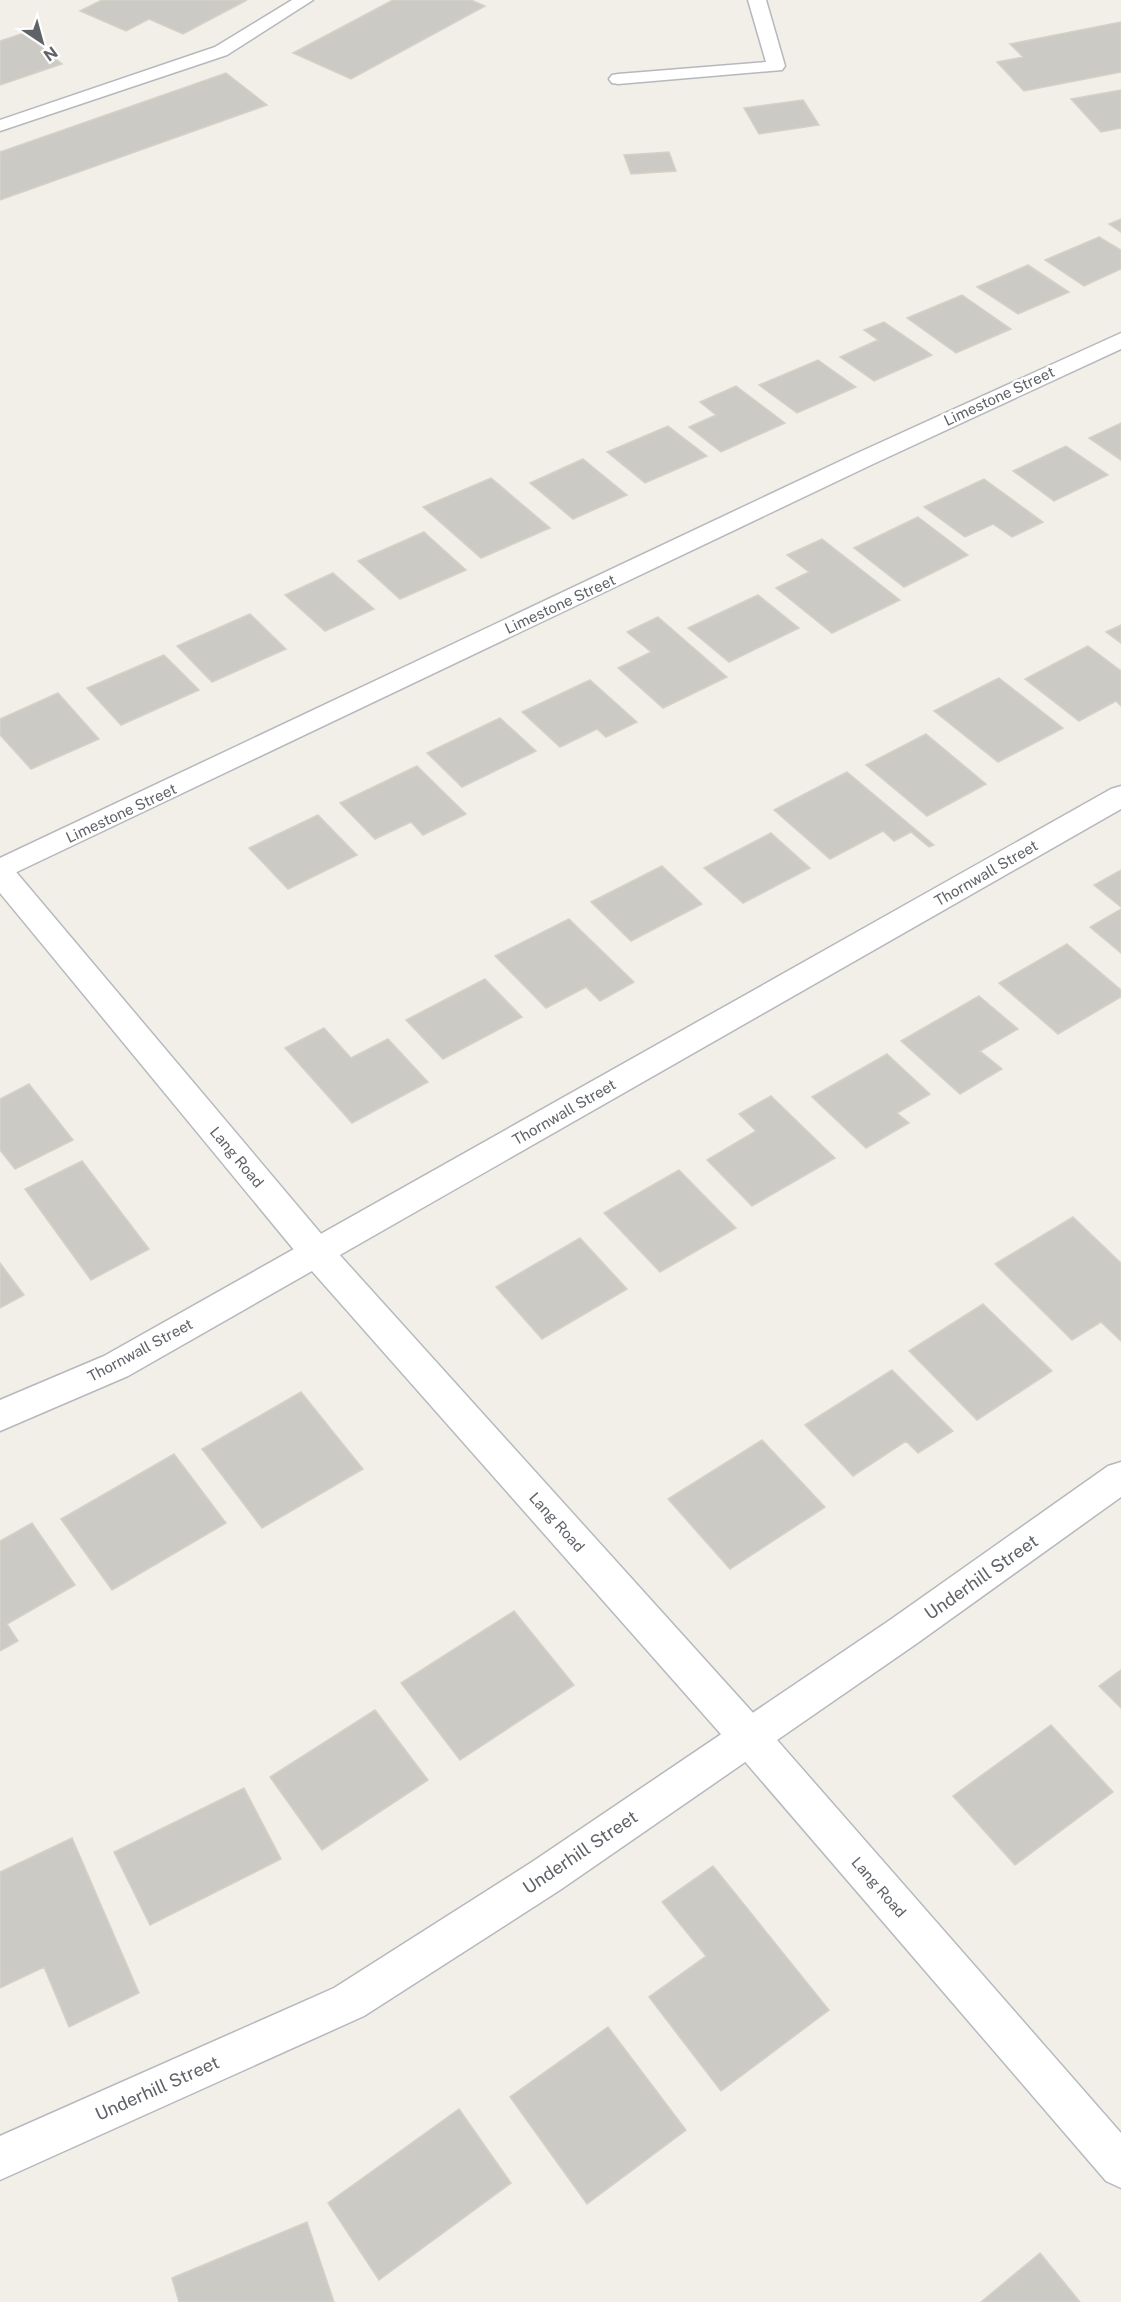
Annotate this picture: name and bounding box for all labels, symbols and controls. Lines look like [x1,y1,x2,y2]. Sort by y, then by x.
north arrow [12,12,72,72]
text: N [40,42,61,65]
street label: Limestone Street [941,363,1057,429]
street label: Limestone Street [502,571,618,637]
street label: Limestone Street [63,780,179,846]
street label: Thornwall Street [931,836,1041,909]
street label: Thornwall Street [509,1075,619,1148]
street label: Lang Road [207,1123,267,1191]
street label: Thornwall Street [85,1315,196,1385]
street label: Lang Road [526,1489,588,1555]
street label: Underhill Street [920,1530,1042,1624]
street label: Underhill Street [519,1806,641,1898]
street label: Lang Road [848,1854,910,1920]
street label: Underhill Street [92,2051,222,2125]

